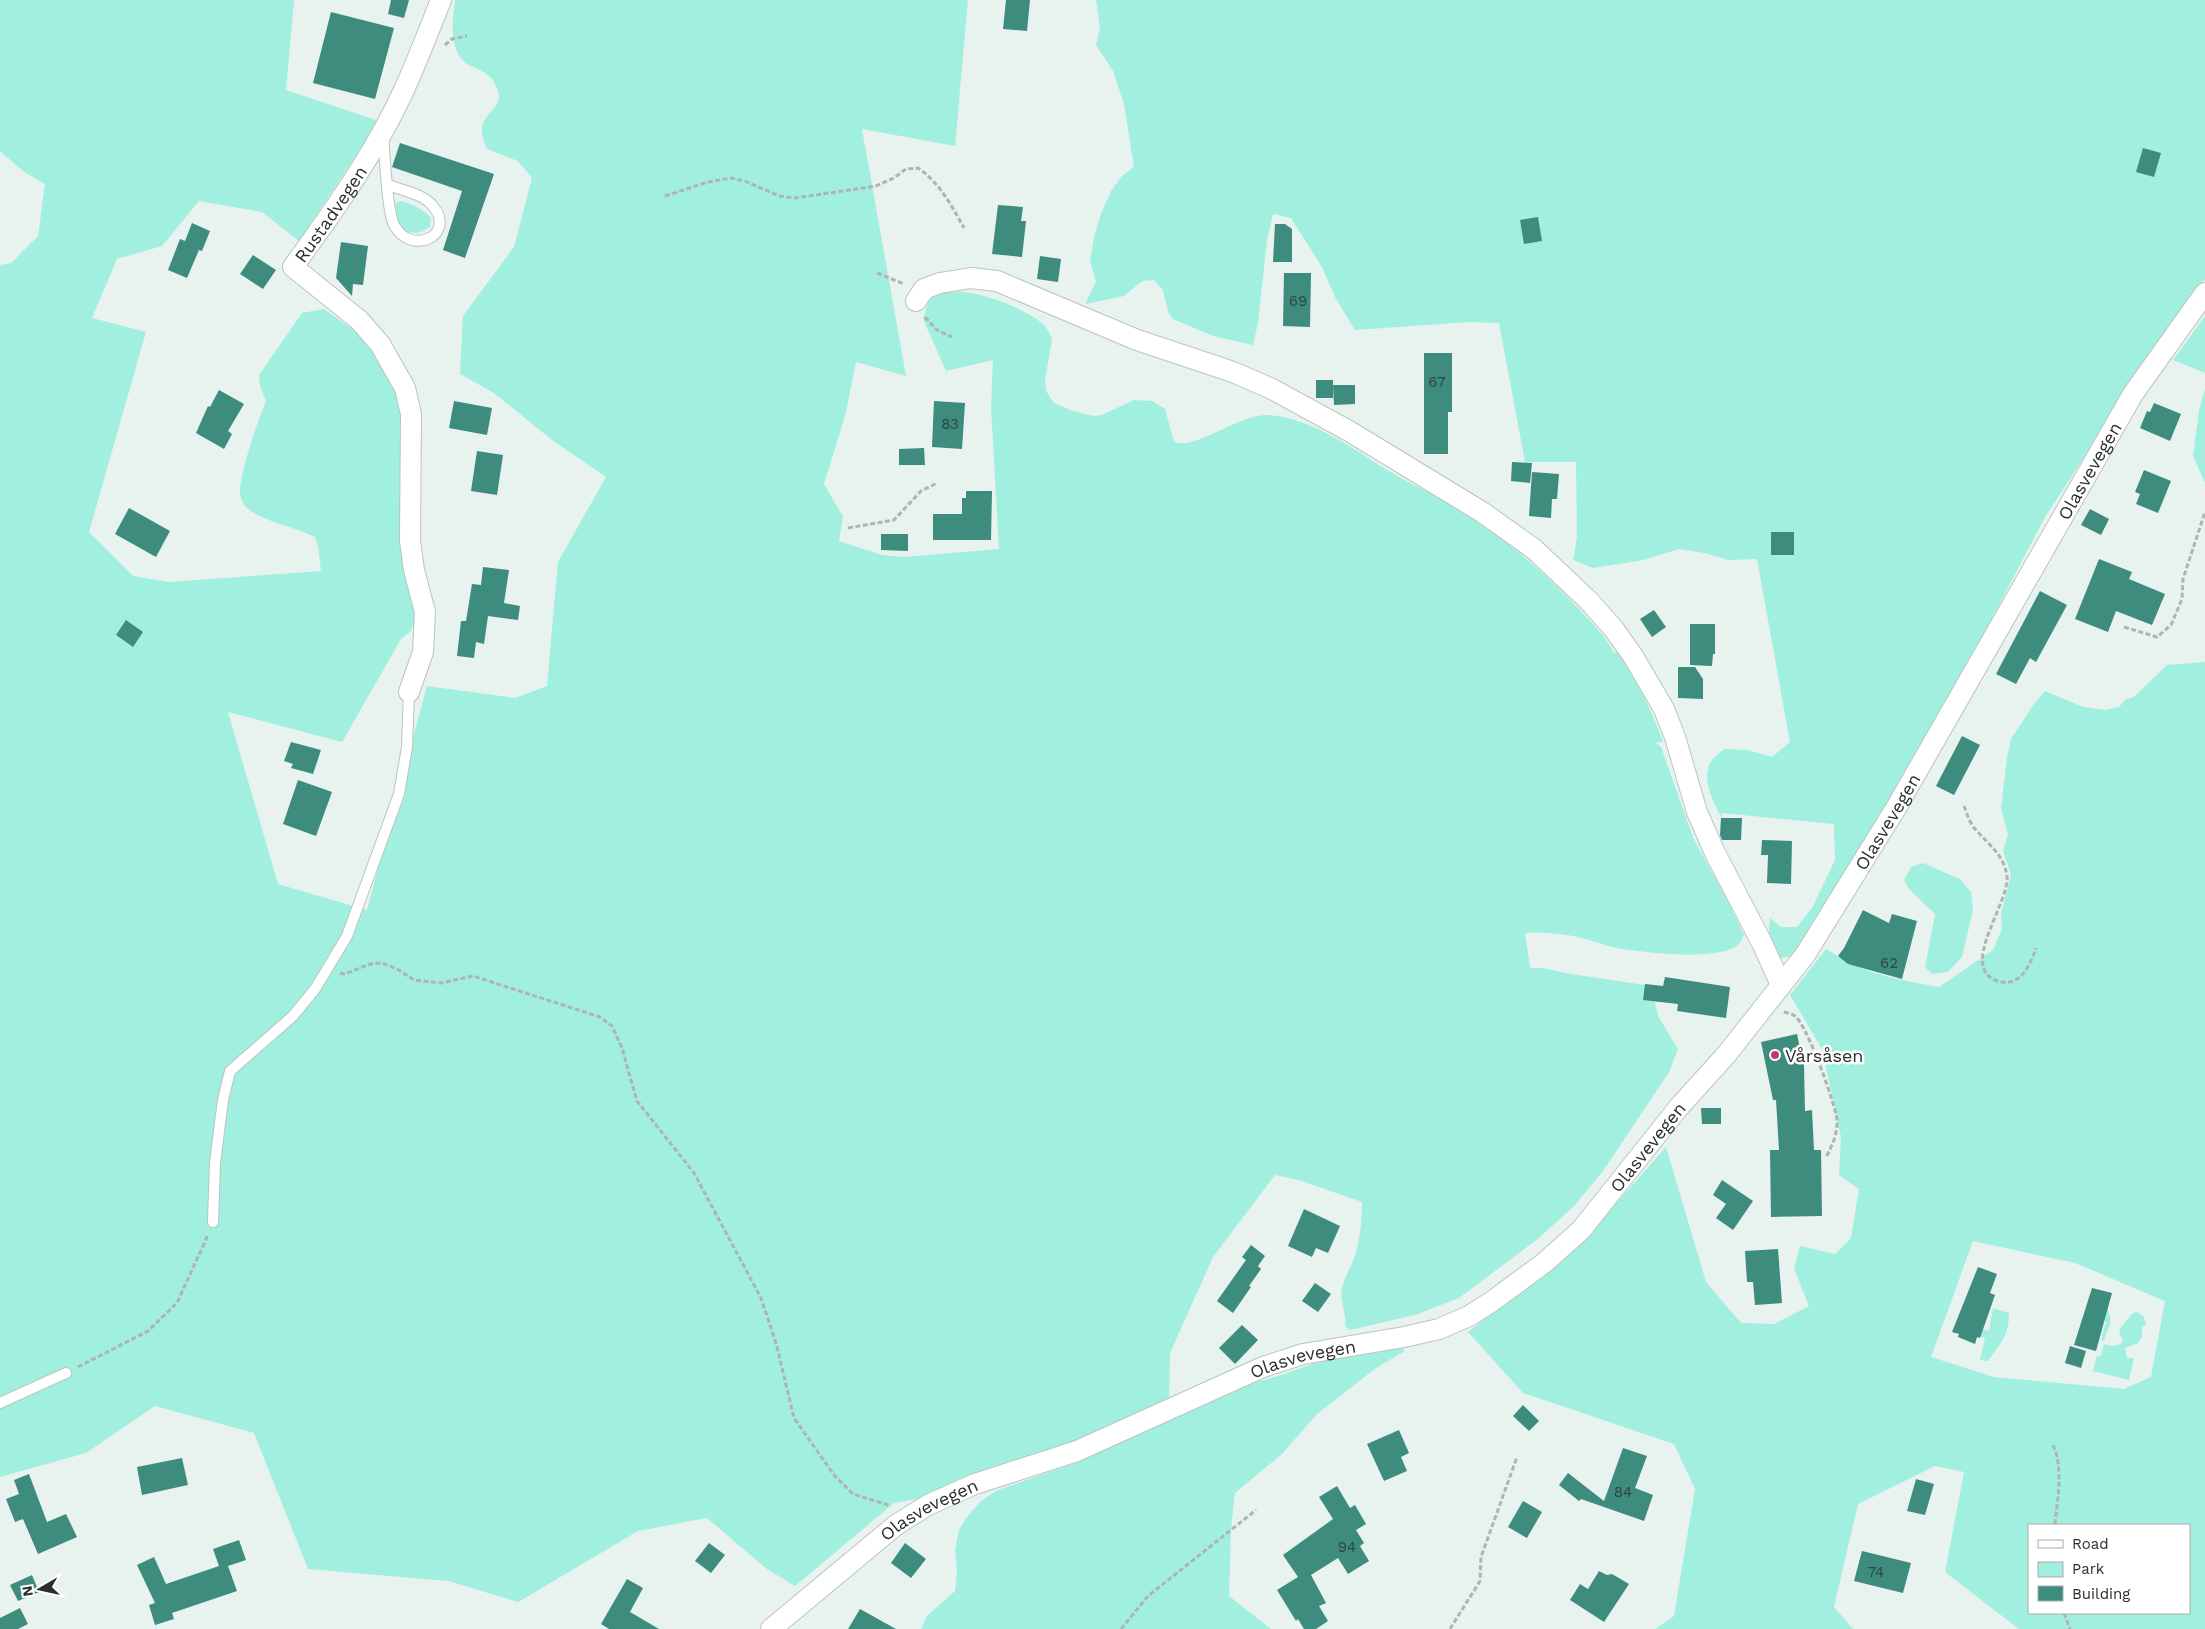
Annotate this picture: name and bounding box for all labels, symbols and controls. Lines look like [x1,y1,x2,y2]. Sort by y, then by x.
street label: Rustadvegen [290,162,371,266]
house number: 69 [1289,292,1307,310]
house number: 67 [1428,373,1446,391]
house number: 83 [941,415,959,433]
street label: Olasvevegen [2053,418,2125,523]
street label: Olasvevegen [1850,770,1924,874]
house number: 62 [1880,954,1898,972]
place label: Vårsåsen [1785,1045,1863,1066]
marker: Vårsåsen [1769,1049,1781,1061]
street label: Olasvevegen [1605,1098,1689,1196]
street label: Olasvevegen [1246,1335,1357,1382]
street label: Olasvevegen [875,1474,981,1545]
house number: 84 [1614,1483,1632,1501]
legend [2028,1524,2190,1614]
text: Road [2072,1535,2109,1553]
house number: 94 [1338,1538,1356,1556]
text: Park [2072,1560,2105,1578]
house number: 74 [1868,1563,1884,1581]
north arrow [15,1564,65,1614]
text: N [18,1585,36,1597]
text: Building [2072,1585,2130,1603]

